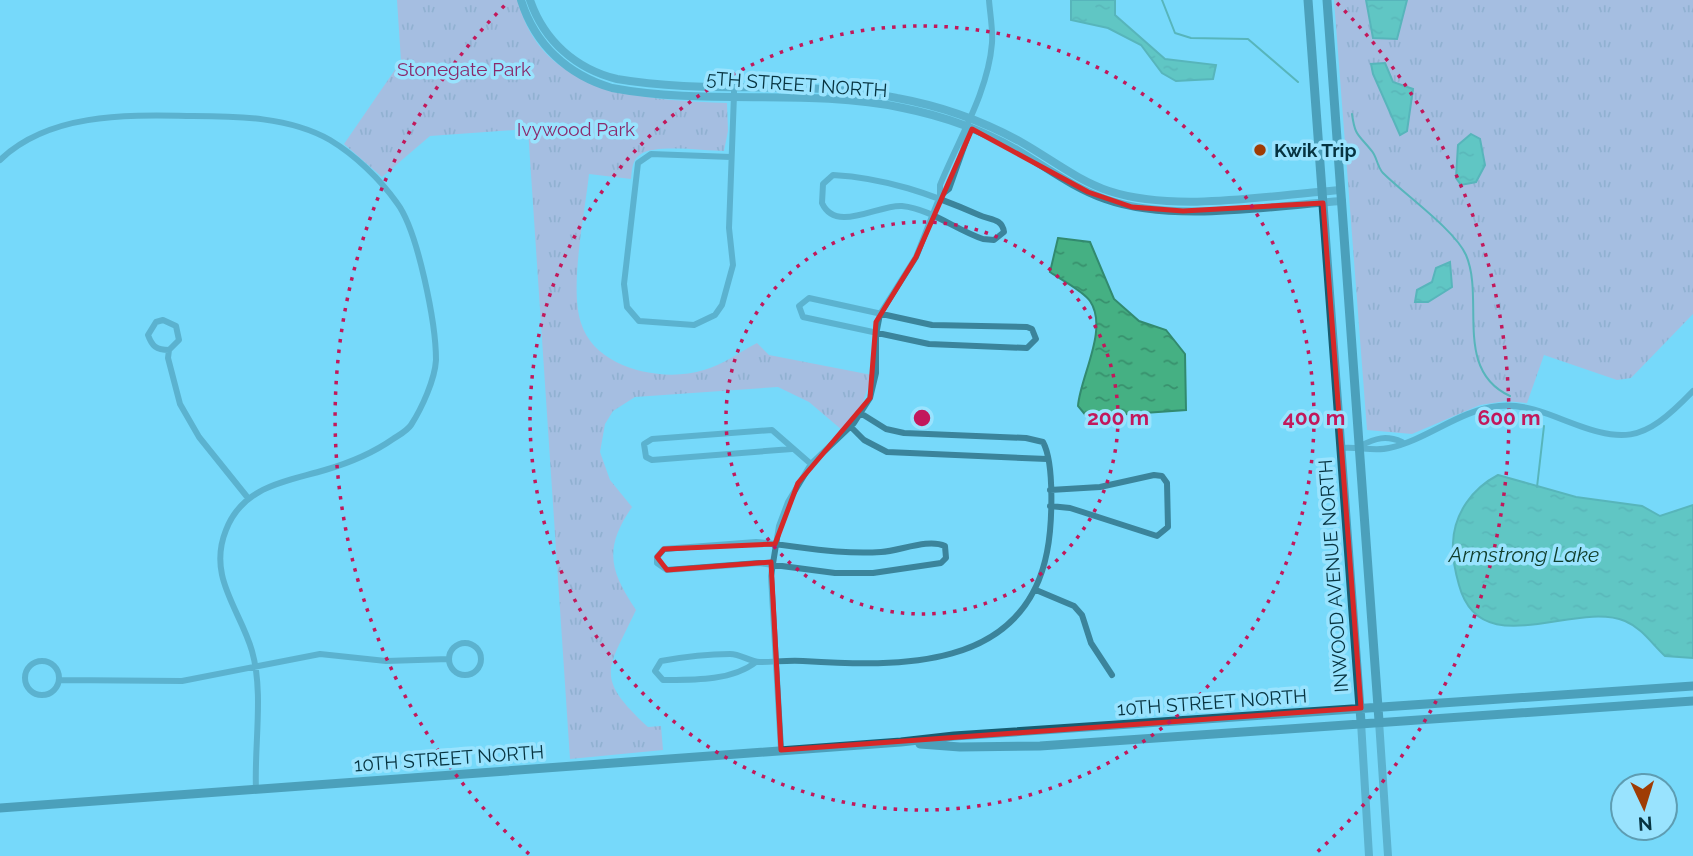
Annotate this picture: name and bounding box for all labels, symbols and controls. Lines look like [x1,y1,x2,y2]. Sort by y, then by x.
park label: Stonegate Park [397,58,531,80]
street label: 5TH STREET NORTH [706,67,888,101]
park label: Ivywood Park [517,118,635,140]
place label: Kwik Trip [1274,139,1356,161]
marker: Kwik Trip [1252,142,1268,158]
text: 200 m [1087,405,1149,430]
text: 400 m [1283,405,1345,430]
text: 600 m [1477,405,1541,430]
centre of rings [910,406,934,430]
street label: INWOOD AVENUE NORTH [1314,459,1352,693]
water label: Armstrong Lake [1448,542,1599,567]
street label: 10TH STREET NORTH [1116,684,1308,720]
street label: 10TH STREET NORTH [353,740,545,776]
north arrow [1609,772,1679,842]
text: N [1637,812,1653,835]

